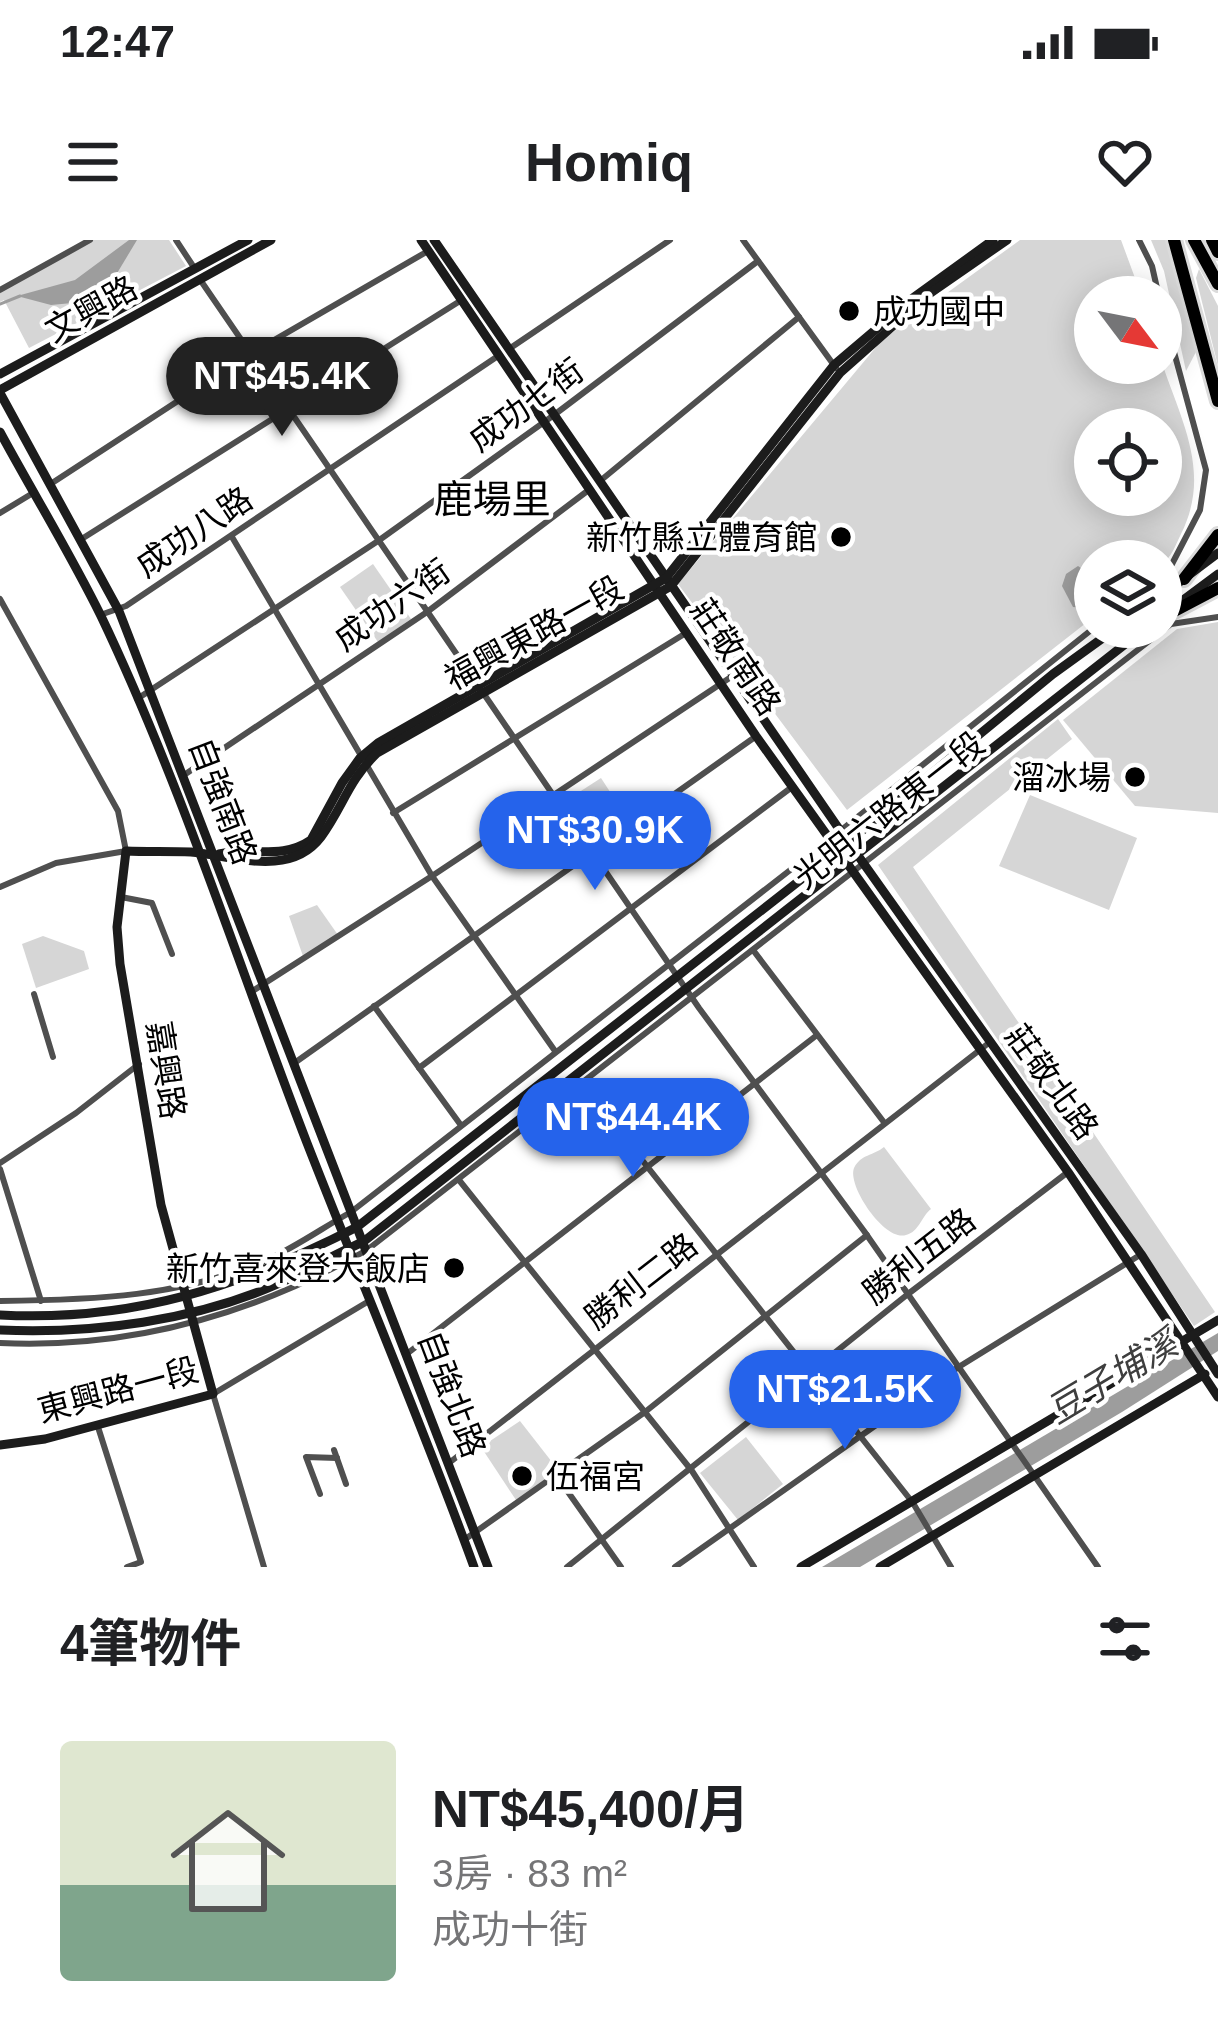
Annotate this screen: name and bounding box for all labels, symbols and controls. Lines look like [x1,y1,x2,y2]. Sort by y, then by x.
text: 12:47 [60,16,175,67]
icon: menu [60,129,126,195]
icon: heart [1092,129,1158,195]
text: Homiq [525,132,693,192]
street label: 文興路 [39,269,143,349]
north arrow [1074,276,1182,384]
map controls [1074,276,1182,648]
place label: 成功國中 [873,293,1005,330]
marker: 成功國中 [836,298,862,324]
pin: NT$45.4K [158,337,406,439]
street label: 成功七街 [462,351,590,459]
text: NT$45.4K [193,354,371,397]
button: locate [1074,408,1182,516]
district label: 鹿場里 [433,478,551,521]
street label: 成功八路 [129,480,259,584]
place label: 新竹縣立體育館 [586,519,817,556]
marker: 新竹縣立體育館 [828,524,854,550]
button: layers [1074,540,1182,648]
street label: 成功六街 [327,552,457,658]
street label: 福興東路一段 [438,569,630,697]
street label: 莊敬南路 [684,592,788,722]
street label: 光明六路東一段 [787,724,991,896]
street label: 自強南路 [182,733,264,869]
place label: 溜冰場 [1012,759,1111,796]
marker: 溜冰場 [1122,764,1148,790]
pin: NT$30.9K [471,791,719,893]
text: NT$30.9K [506,808,684,851]
street label: 嘉興路 [140,1018,192,1122]
street label: 莊敬北路 [998,1018,1106,1146]
pin: NT$44.4K [509,1078,757,1180]
text: NT$44.4K [544,1095,722,1138]
street label: 勝利五路 [856,1201,982,1311]
street label: 勝利二路 [578,1226,704,1336]
place label: 新竹喜來登大飯店 [166,1250,430,1287]
marker: 新竹喜來登大飯店 [441,1255,467,1281]
water label: 豆子埔溪 [1040,1320,1189,1432]
street label: 自強北路 [411,1326,493,1462]
pin: NT$21.5K [721,1350,969,1452]
street label: 東興路一段 [34,1351,202,1429]
text: NT$21.5K [756,1367,934,1410]
place label: 伍福宮 [546,1458,645,1495]
marker: 伍福宮 [509,1463,535,1489]
icon: filters [1092,1606,1158,1672]
text: 4筆物件 [60,1615,241,1672]
text: NT$45,400/月 [432,1781,750,1838]
icon: home [156,1789,300,1933]
text: 3房 · 83 m² [432,1852,627,1895]
text: 成功十街 [432,1908,588,1951]

